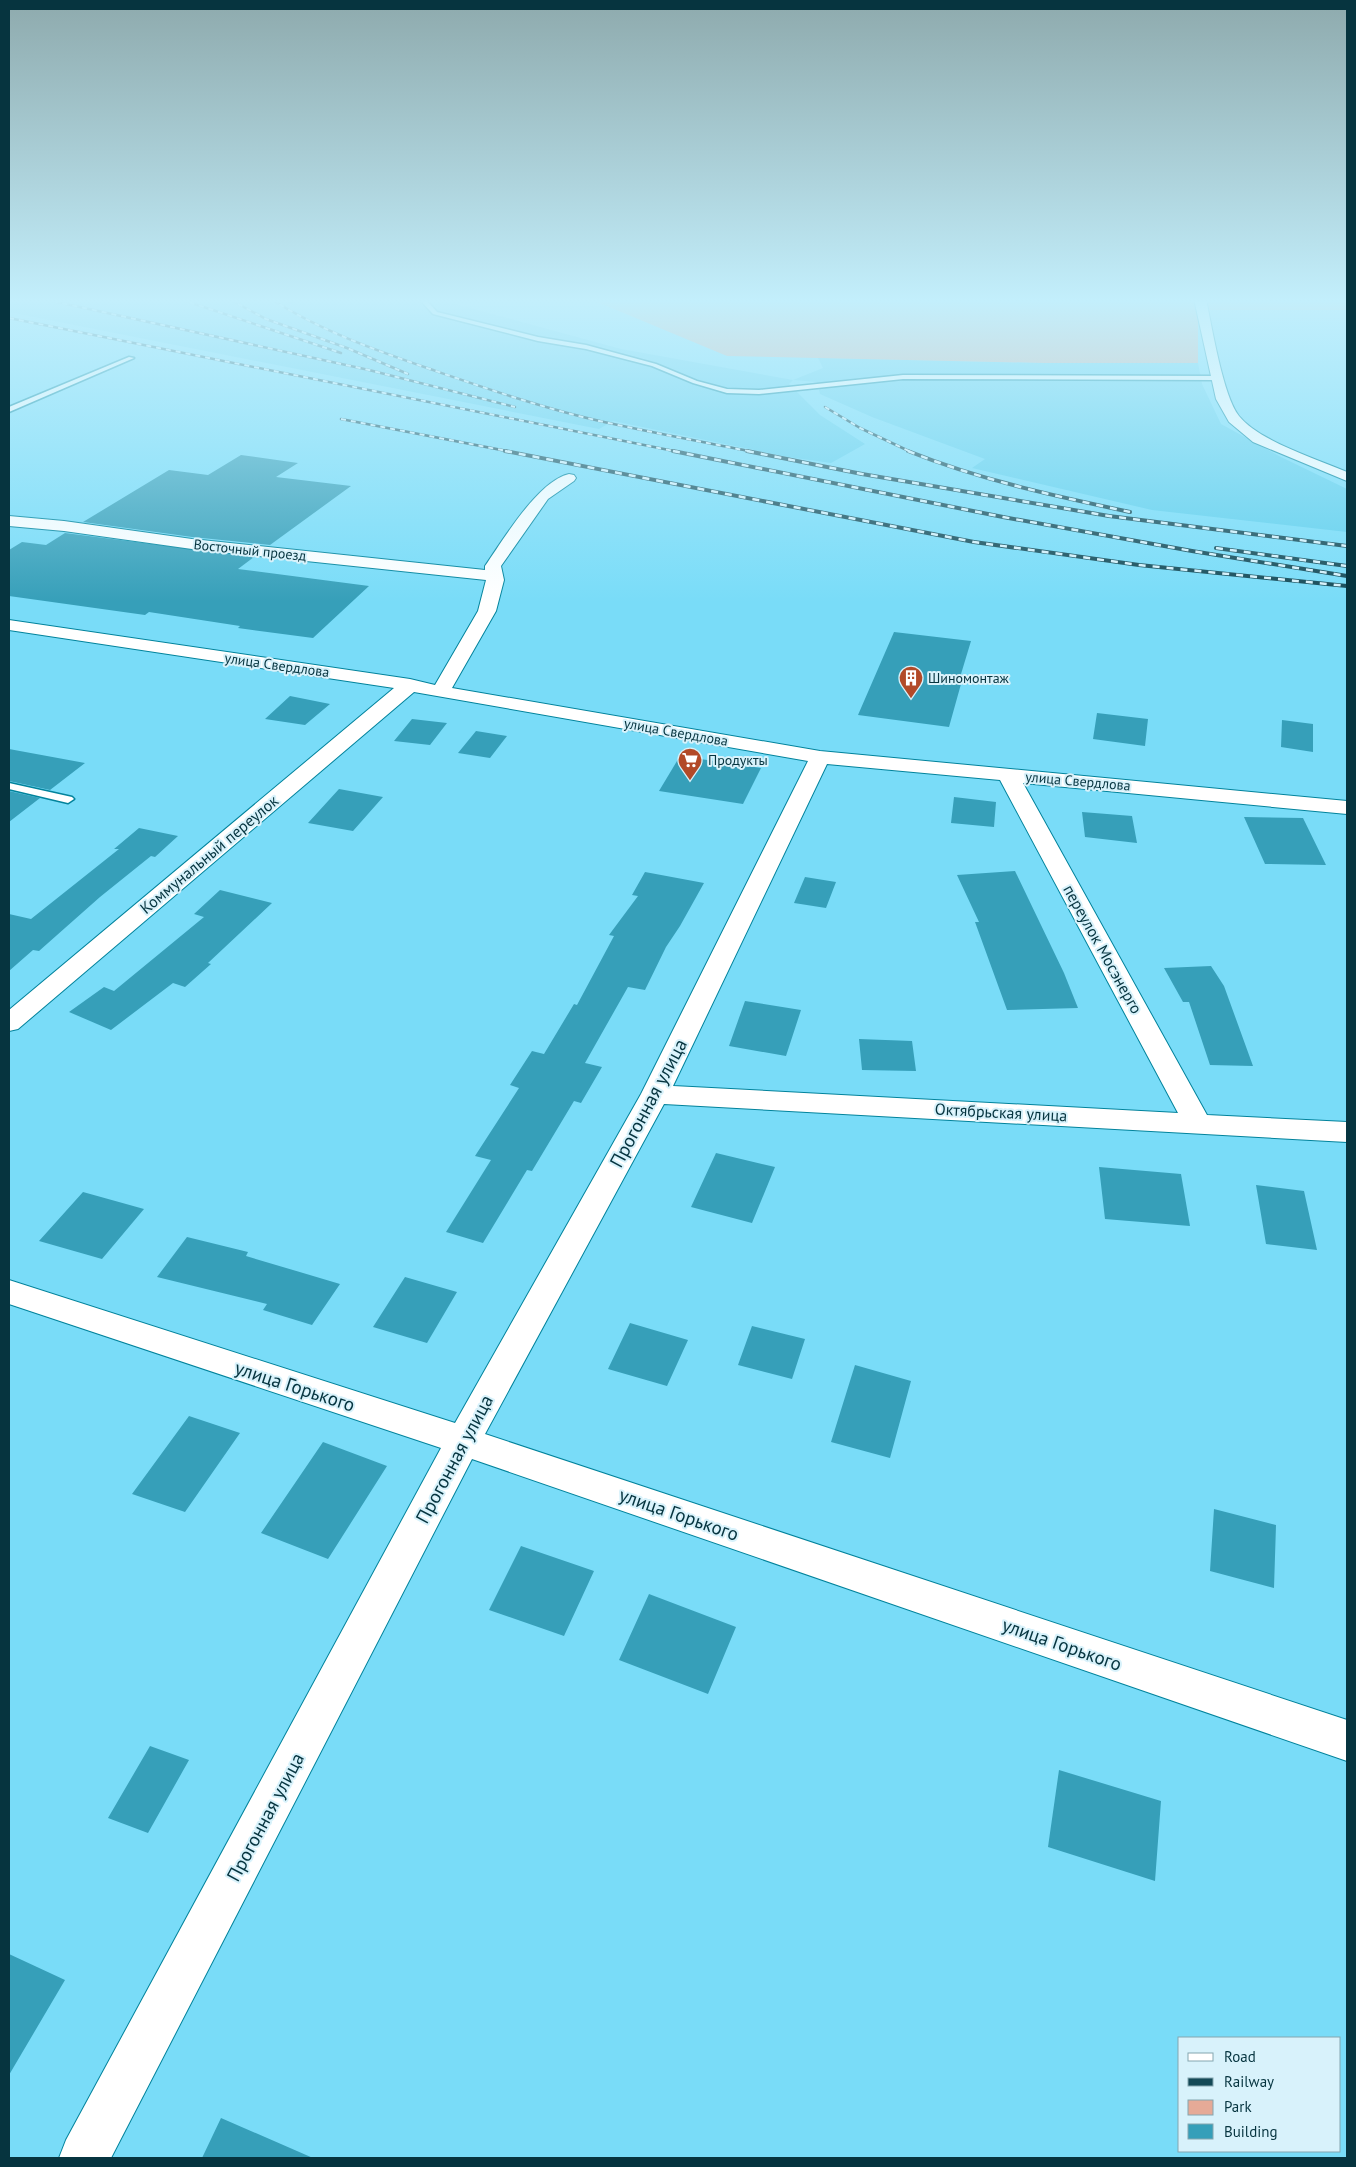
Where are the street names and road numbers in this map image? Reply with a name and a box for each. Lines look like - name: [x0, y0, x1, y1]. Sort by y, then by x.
- street label: Восточный проезд: [193, 535, 308, 565]
- street label: улица Свердлова: [224, 649, 331, 681]
- street label: улица Свердлова: [623, 714, 730, 750]
- street label: улица Свердлова: [1025, 767, 1131, 795]
- street label: Коммунальный переулок: [136, 790, 282, 918]
- street label: переулок Мосэнерго: [1059, 881, 1147, 1017]
- street label: Прогонная улица: [604, 1035, 692, 1171]
- street label: Октябрьская улица: [934, 1099, 1068, 1125]
- street label: улица Горького: [232, 1355, 358, 1417]
- street label: Прогонная улица: [410, 1391, 498, 1527]
- street label: улица Горького: [616, 1482, 742, 1546]
- street label: улица Горького: [999, 1612, 1125, 1676]
- street label: Прогонная улица: [221, 1749, 309, 1885]

